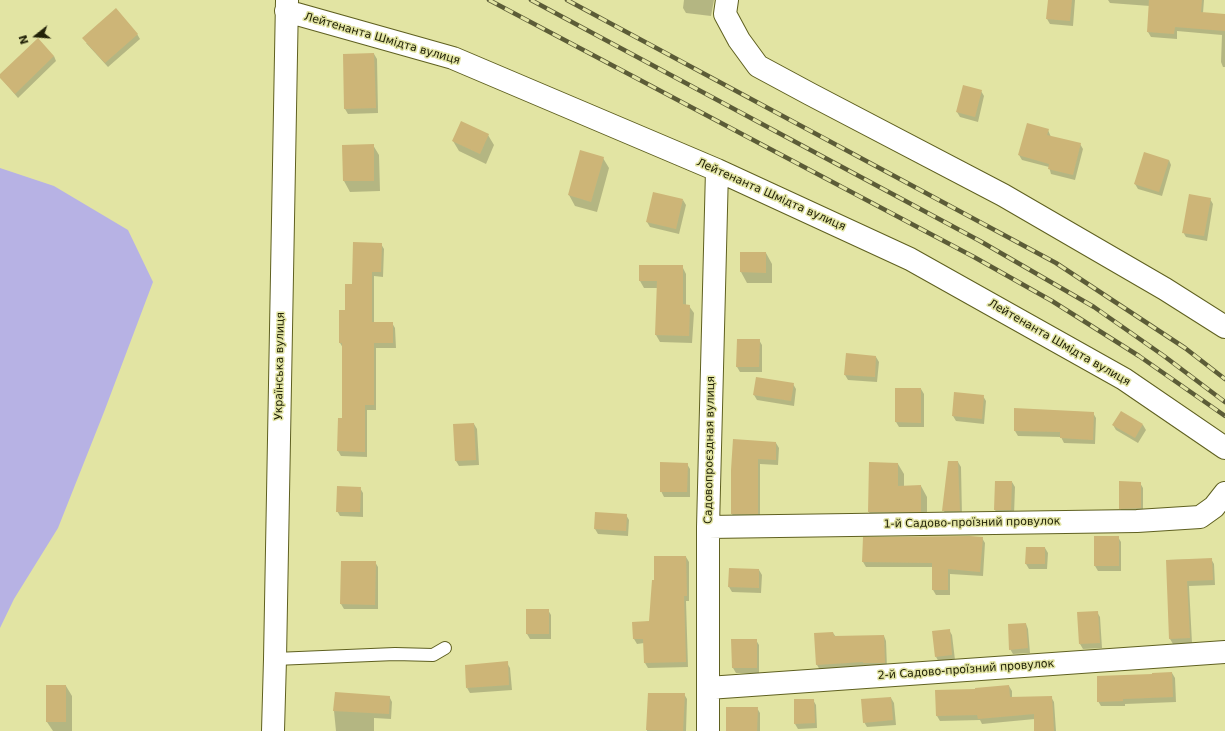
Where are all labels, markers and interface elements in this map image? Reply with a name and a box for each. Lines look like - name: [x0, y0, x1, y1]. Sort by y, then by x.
- street label: Лейтенанта Шмідта вулиця: [302, 10, 462, 68]
- north arrow: [16, 16, 56, 56]
- text: N: [16, 33, 32, 46]
- street label: Лейтенанта Шмідта вулиця: [694, 156, 848, 234]
- street label: Лейтенанта Шмідта вулиця: [986, 297, 1132, 389]
- street label: Українська вулиця: [272, 312, 288, 420]
- street label: Садовопроєздная вулиця: [702, 376, 718, 524]
- street label: 1-й Садово-проїзний провулок: [884, 515, 1060, 531]
- street label: 2-й Садово-проїзний провулок: [877, 657, 1055, 683]

